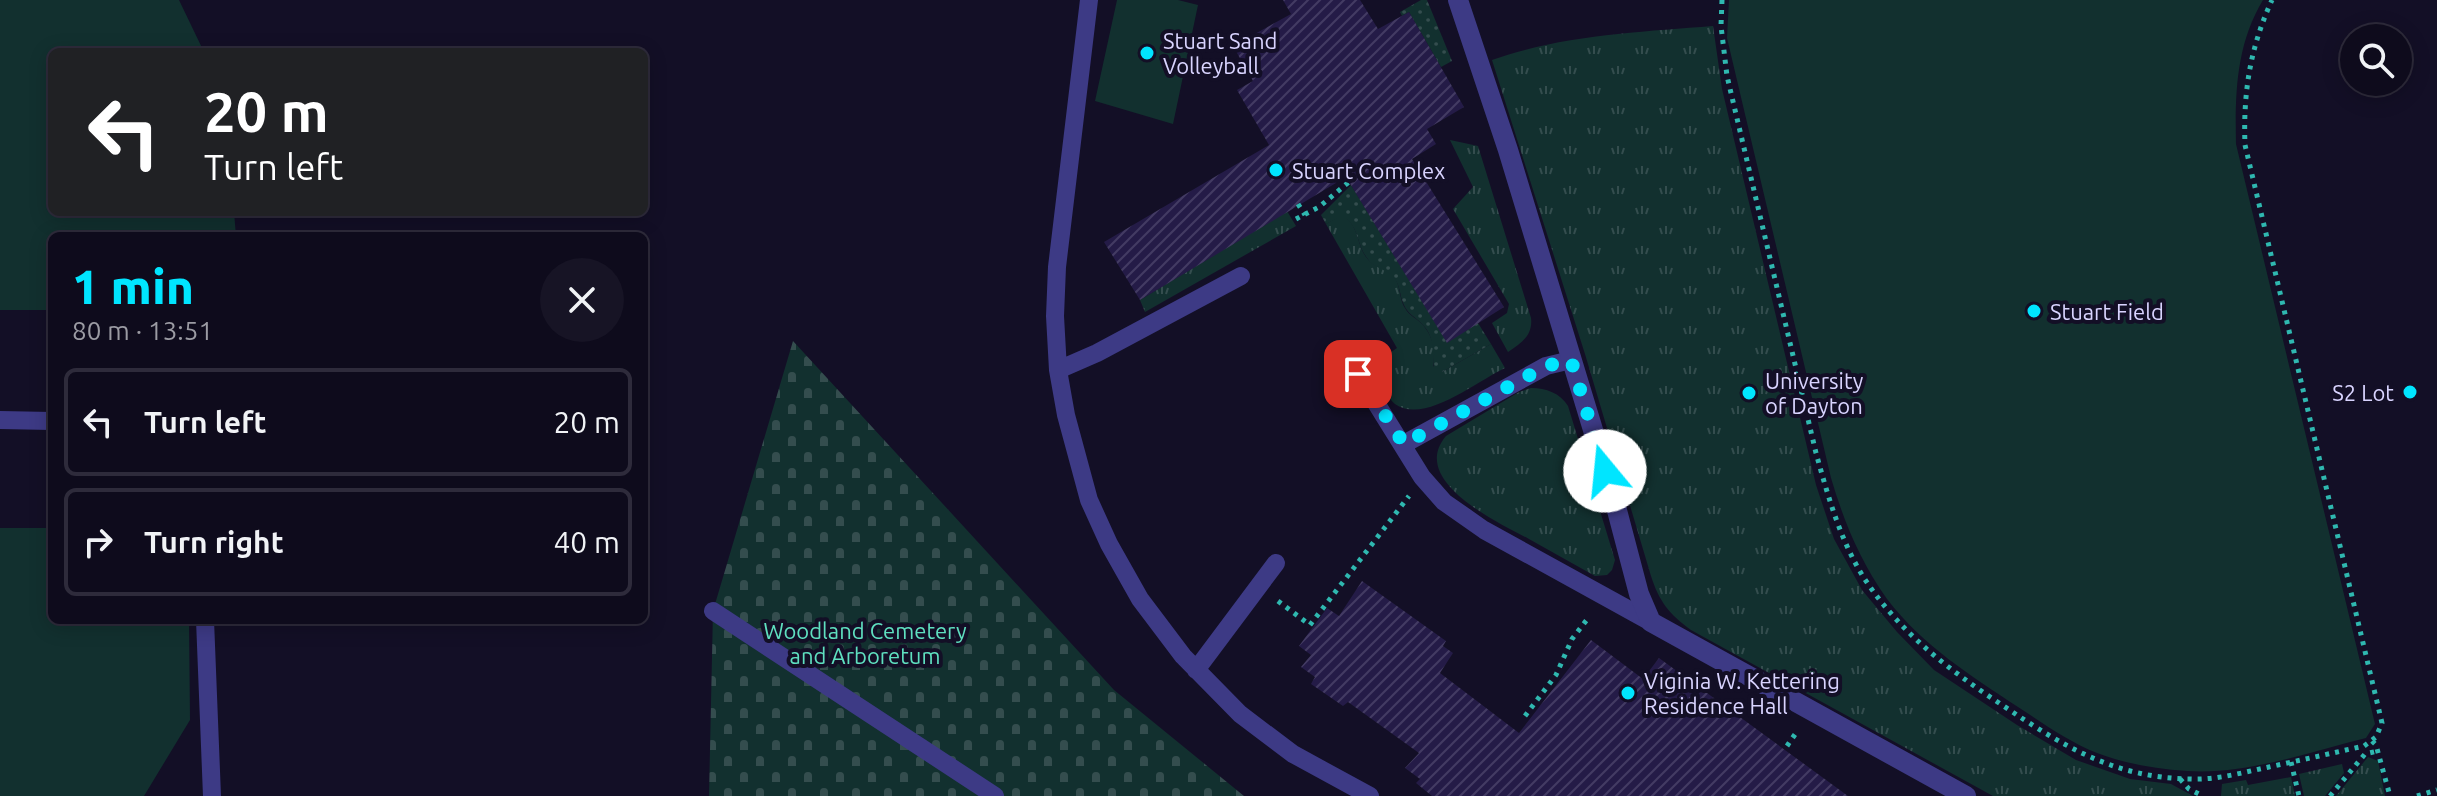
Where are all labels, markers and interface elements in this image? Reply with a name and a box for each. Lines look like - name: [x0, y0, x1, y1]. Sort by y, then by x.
- map controls: [2340, 24, 2412, 96]
- button: search: [2340, 24, 2412, 96]
- place label: Stuart Sand Volleyball: [1163, 28, 1277, 78]
- marker: Stuart Sand Volleyball: [1138, 44, 1156, 62]
- icon: left: [72, 80, 176, 184]
- text: 20 m: [204, 80, 329, 143]
- text: Turn left: [204, 146, 343, 187]
- place label: Stuart Complex: [1292, 158, 1445, 183]
- marker: Stuart Complex: [1267, 161, 1285, 179]
- button: close: [540, 258, 624, 342]
- text: 1 min: [72, 259, 194, 313]
- place label: Stuart Field: [2050, 299, 2164, 324]
- marker: Stuart Field: [2025, 302, 2043, 320]
- text: 80 m · 13:51: [72, 316, 213, 345]
- pin: [1324, 340, 1392, 408]
- icon: arrive: [1336, 352, 1380, 396]
- place label: University of Dayton: [1765, 368, 1864, 418]
- place label: S2 Lot: [2332, 380, 2394, 405]
- marker: S2 Lot: [2401, 383, 2419, 401]
- marker: University of Dayton: [1740, 384, 1758, 402]
- icon: left: [76, 400, 120, 444]
- text: Turn left: [144, 405, 266, 439]
- text: 20 m: [553, 405, 620, 439]
- position arrow: [1563, 429, 1647, 513]
- icon: right: [76, 520, 120, 564]
- text: Turn right: [144, 525, 284, 559]
- text: 40 m: [553, 525, 620, 559]
- park label: Woodland Cemetery and Arboretum: [763, 618, 967, 668]
- place label: Viginia W. Kettering Residence Hall: [1644, 668, 1840, 718]
- marker: Viginia W. Kettering Residence Hall: [1619, 684, 1637, 702]

